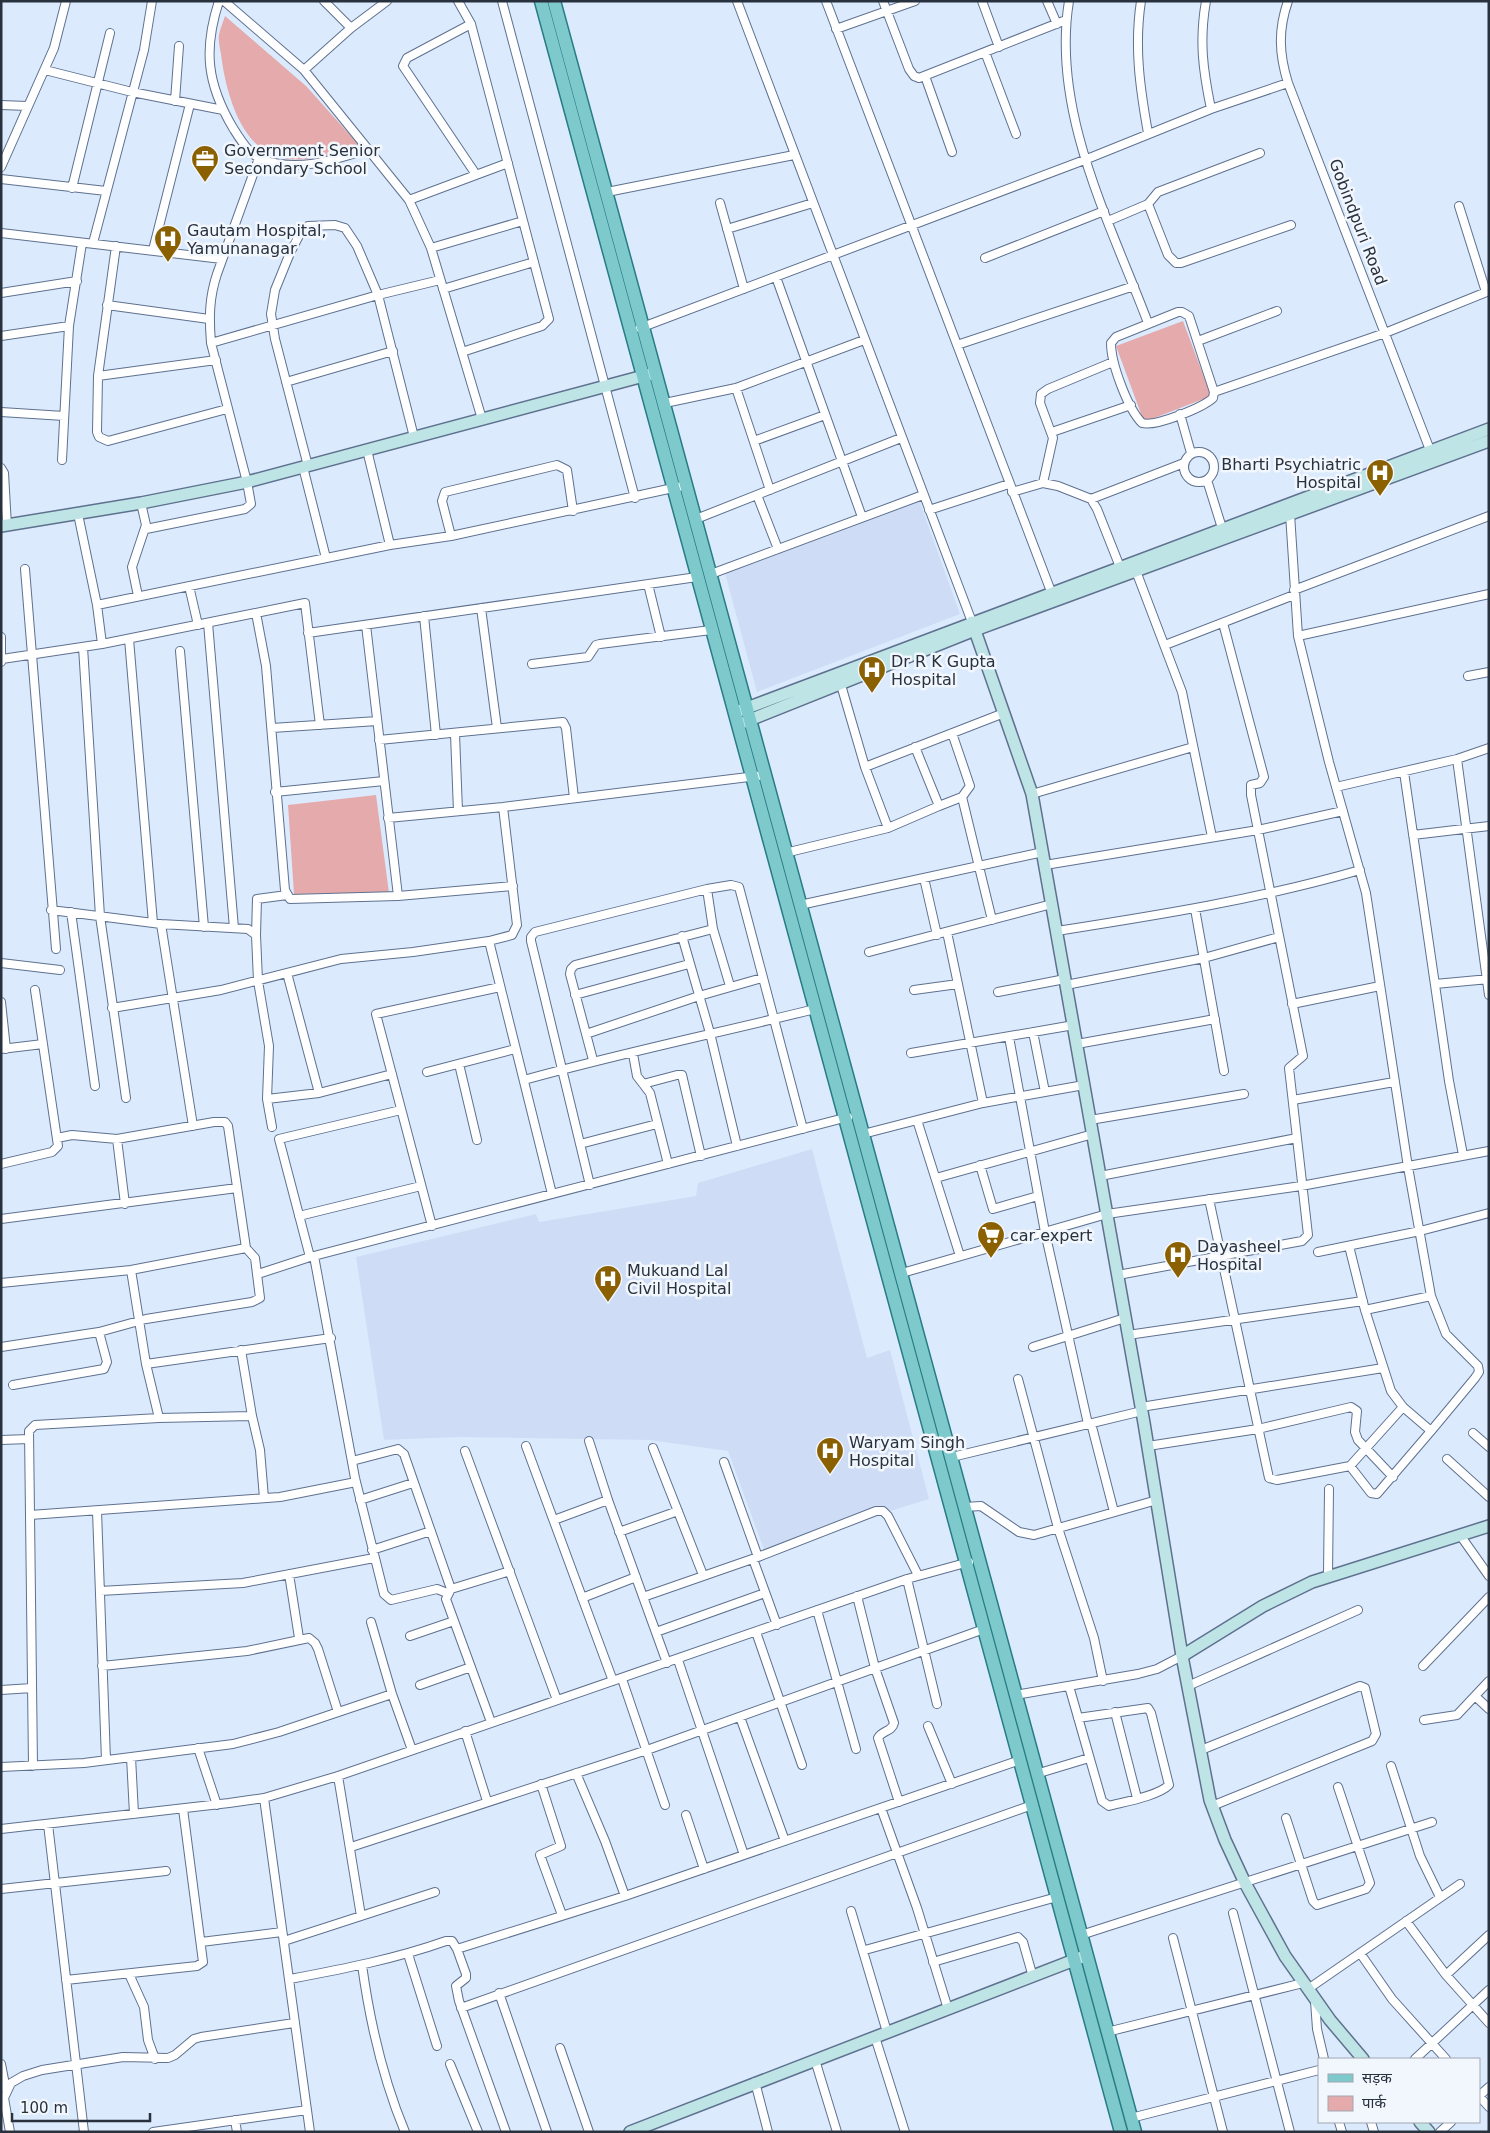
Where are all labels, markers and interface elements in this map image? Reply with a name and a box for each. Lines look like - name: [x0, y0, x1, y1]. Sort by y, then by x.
- place label: Government Senior Secondary School: [224, 141, 380, 178]
- office icon: Government Senior Secondary School: [190, 144, 220, 183]
- street label: Gobindpuri Road: [1325, 156, 1391, 288]
- place label: Gautam Hospital, Yamunanagar: [186, 221, 326, 258]
- hospital icon: Gautam Hospital, Yamunanagar: [153, 224, 183, 263]
- place label: Bharti Psychiatric Hospital: [1221, 455, 1361, 492]
- hospital icon: Bharti Psychiatric Hospital: [1365, 458, 1395, 497]
- place label: Dr R K Gupta Hospital: [891, 652, 996, 689]
- hospital icon: Dr R K Gupta Hospital: [857, 655, 887, 694]
- supermarket icon: car expert: [976, 1220, 1006, 1259]
- place label: car expert: [1010, 1226, 1092, 1245]
- place label: Dayasheel Hospital: [1197, 1237, 1281, 1274]
- hospital icon: Dayasheel Hospital: [1163, 1240, 1193, 1279]
- place label: Mukuand Lal Civil Hospital: [627, 1261, 731, 1298]
- hospital icon: Mukuand Lal Civil Hospital: [593, 1264, 623, 1303]
- place label: Waryam Singh Hospital: [849, 1433, 965, 1470]
- hospital icon: Waryam Singh Hospital: [815, 1436, 845, 1475]
- legend: [1318, 2058, 1480, 2123]
- text: सड़क: [1362, 2069, 1392, 2087]
- scale bar: [12, 2090, 150, 2122]
- text: पार्क: [1362, 2094, 1386, 2112]
- text: 100 m: [20, 2099, 68, 2117]

